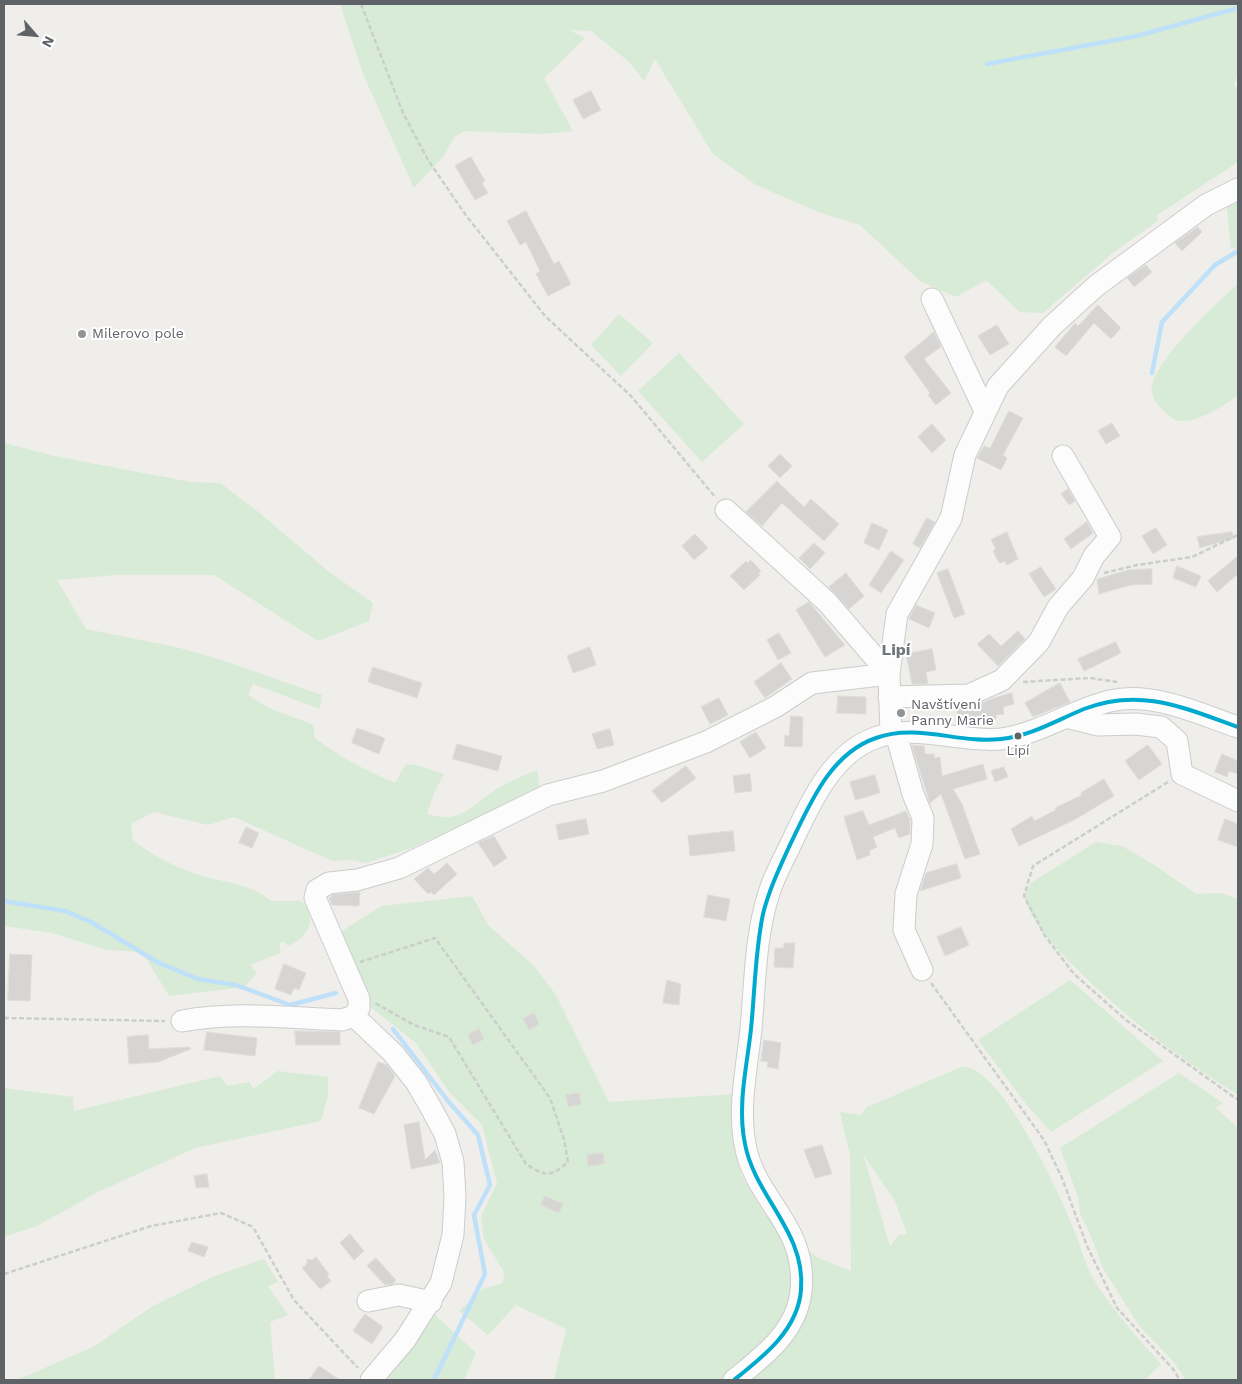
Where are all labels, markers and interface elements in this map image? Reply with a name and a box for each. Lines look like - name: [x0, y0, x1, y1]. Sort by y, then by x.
- north arrow: [10, 10, 60, 60]
- text: N: [39, 34, 58, 50]
- place label: Milerovo pole: [92, 326, 184, 342]
- marker: Milerovo pole: [76, 328, 88, 340]
- district label: Lipí: [882, 640, 910, 660]
- place label: Navštívení Panny Marie: [911, 697, 994, 730]
- marker: Navštívení Panny Marie: [895, 707, 907, 719]
- marker: Lipí: [1013, 731, 1023, 741]
- place label: Lipí: [1007, 743, 1029, 759]

